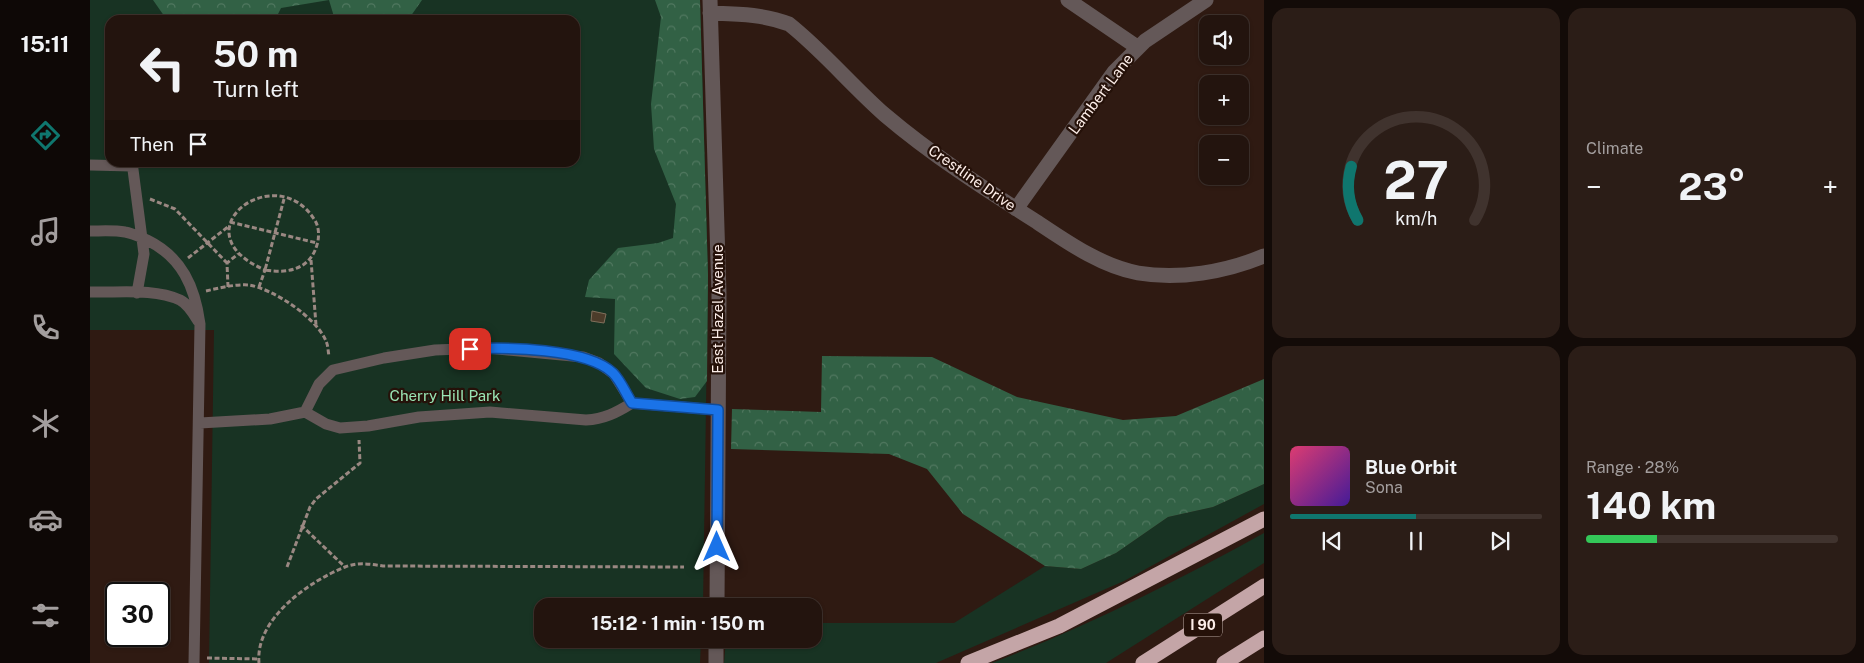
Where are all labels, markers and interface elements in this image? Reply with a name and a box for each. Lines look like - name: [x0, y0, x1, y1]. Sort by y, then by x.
- map controls: [1199, 15, 1249, 185]
- button: sound: [1199, 15, 1249, 65]
- text: 15:11: [20, 31, 70, 57]
- text: 50 m: [213, 34, 298, 75]
- icon: left: [130, 35, 195, 100]
- street label: Lambert Lane: [1065, 50, 1136, 137]
- button: +: [1199, 75, 1249, 125]
- text: Turn left: [213, 76, 299, 102]
- icon: directions: [28, 118, 63, 153]
- icon: arrive: [184, 130, 212, 158]
- text: Then: [130, 133, 174, 155]
- button: −: [1199, 135, 1249, 185]
- text: Climate: [1586, 139, 1643, 158]
- street label: Crestline Drive: [925, 141, 1019, 214]
- text: 27: [1383, 150, 1449, 211]
- text: 23°: [1678, 164, 1746, 209]
- text: −: [1586, 170, 1602, 203]
- text: +: [1822, 170, 1838, 203]
- text: km/h: [1395, 208, 1437, 229]
- icon: music: [28, 214, 63, 249]
- street label: East Hazel Avenue: [709, 244, 726, 374]
- icon: phone: [28, 310, 63, 345]
- pin: [449, 328, 491, 370]
- icon: arrive: [456, 335, 484, 363]
- park label: Cherry Hill Park: [390, 387, 500, 404]
- icon: climate: [28, 406, 63, 441]
- text: Blue Orbit: [1365, 456, 1457, 478]
- text: Range · 28%: [1586, 458, 1679, 477]
- text: Sona: [1365, 478, 1403, 497]
- text: 140 km: [1586, 483, 1716, 528]
- icon: car: [28, 502, 63, 537]
- position arrow: [690, 520, 742, 572]
- icon: previous: [1318, 527, 1346, 555]
- icon: pause: [1402, 527, 1430, 555]
- icon: next: [1486, 527, 1514, 555]
- speed limit sign: 30: [105, 582, 170, 647]
- icon: filters: [28, 598, 63, 633]
- text: 15:12 · 1 min · 150 m: [591, 612, 765, 634]
- road number: I 90: [1184, 614, 1222, 636]

